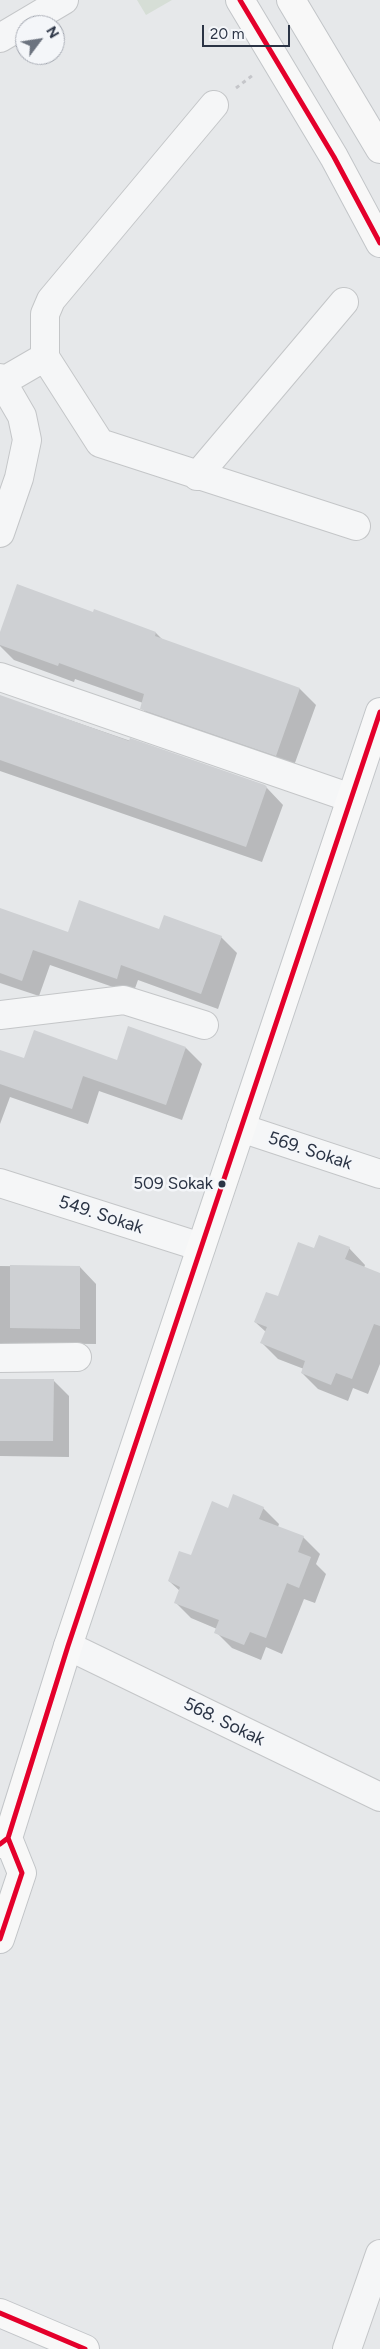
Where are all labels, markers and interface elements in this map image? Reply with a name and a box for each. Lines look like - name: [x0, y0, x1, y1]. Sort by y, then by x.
- north arrow: [15, 15, 65, 65]
- scale bar: [205, 15, 292, 47]
- text: N: [42, 24, 62, 42]
- text: 20 m: [210, 25, 244, 43]
- street label: 569. Sokak: [265, 1127, 355, 1175]
- place label: 509 Sokak: [133, 1174, 213, 1194]
- marker: 509 Sokak: [217, 1179, 227, 1189]
- street label: 549. Sokak: [56, 1191, 146, 1239]
- street label: 568. Sokak: [180, 1693, 268, 1751]

